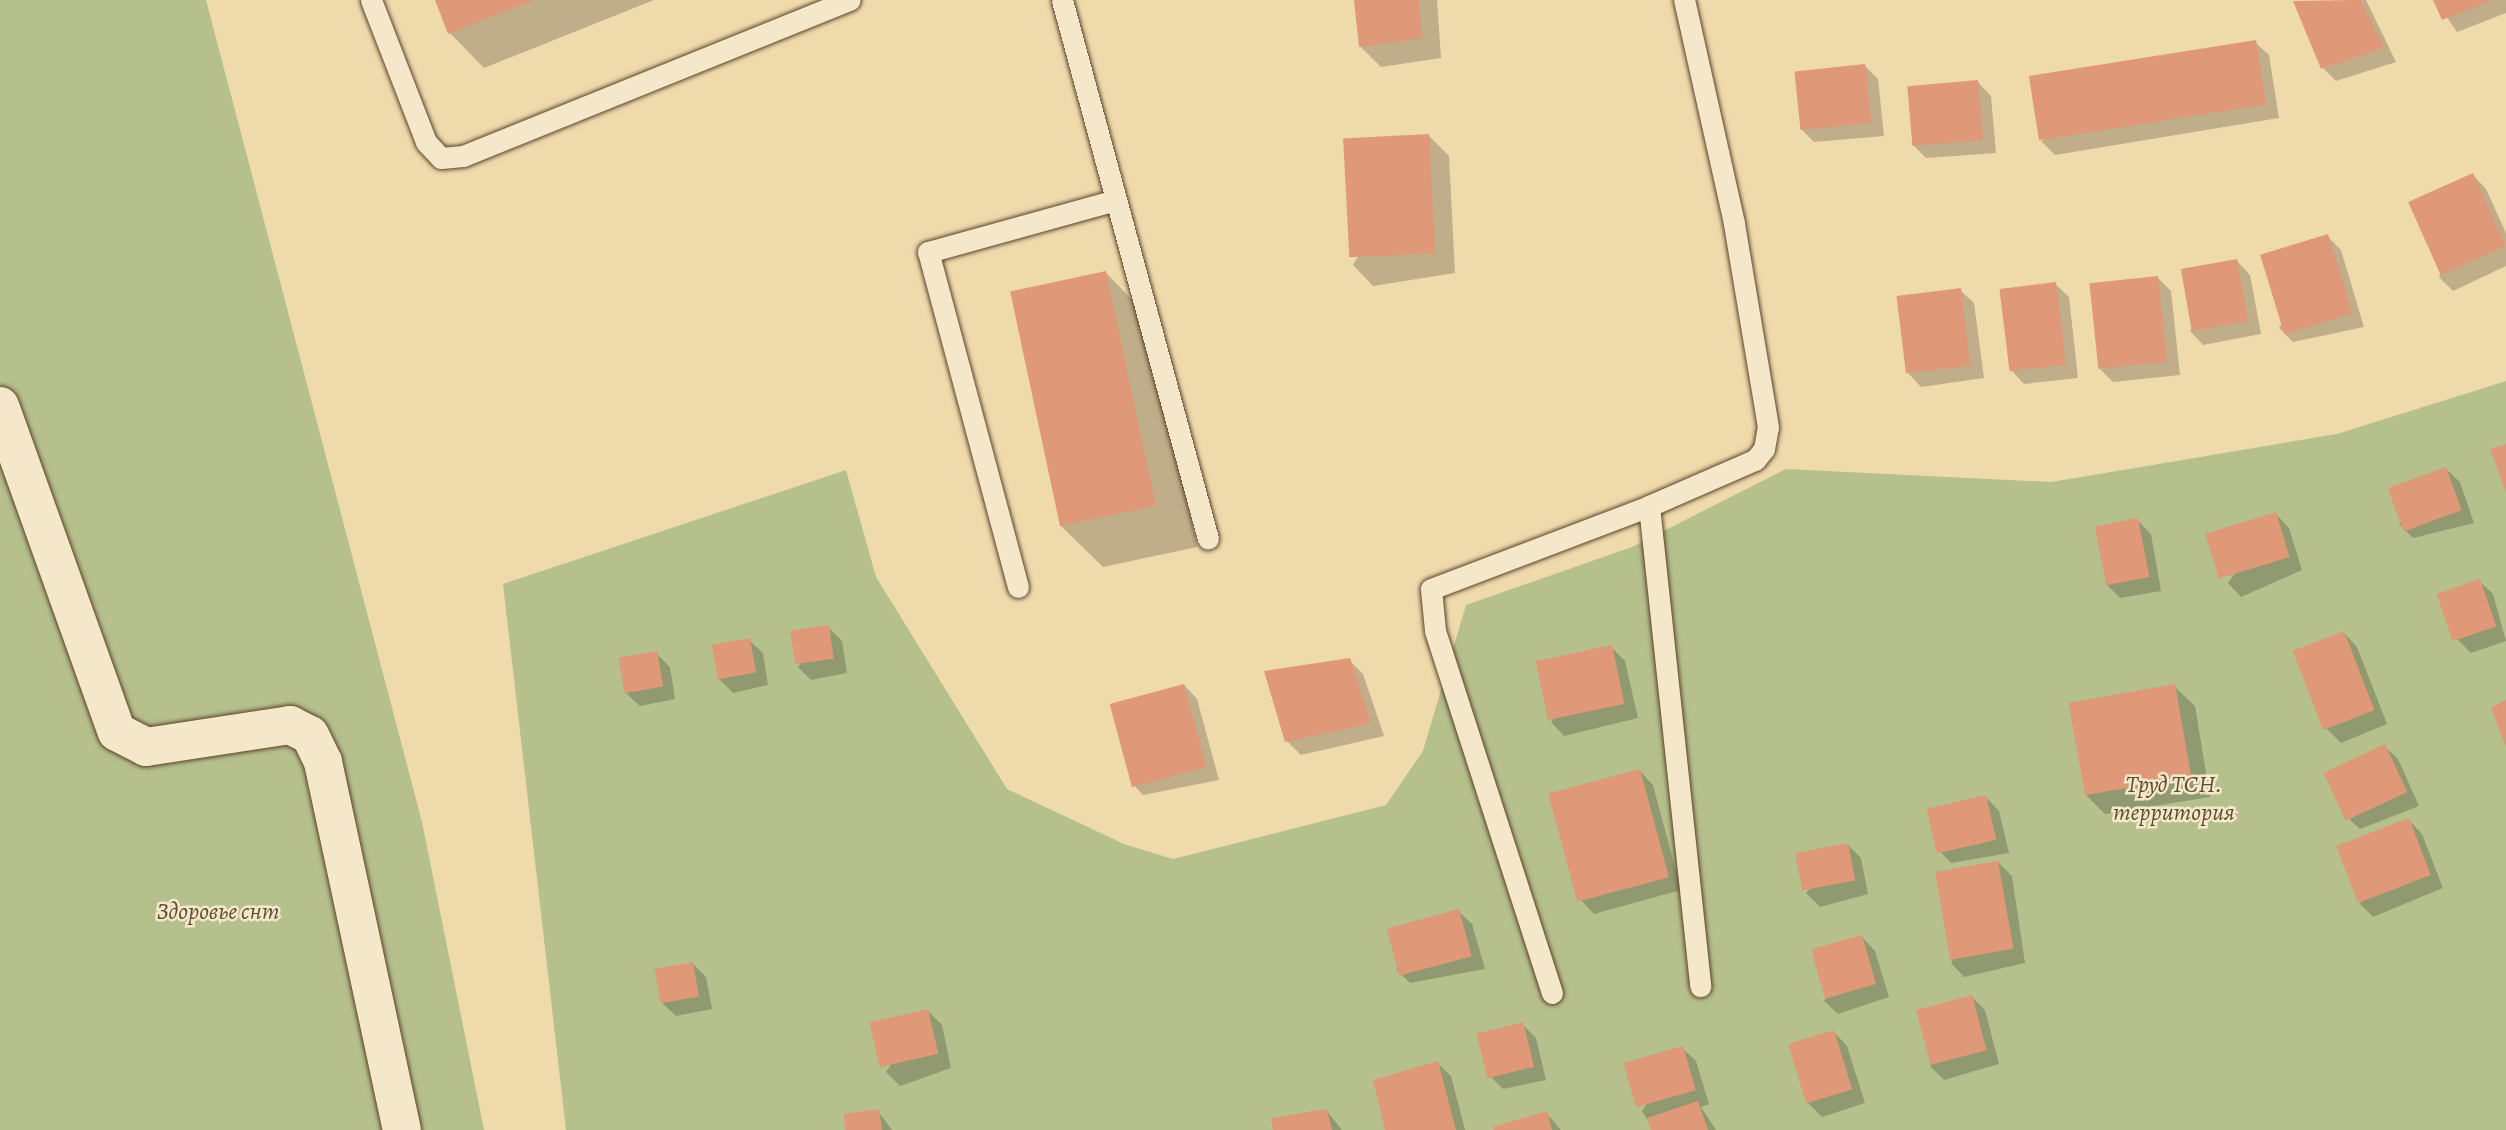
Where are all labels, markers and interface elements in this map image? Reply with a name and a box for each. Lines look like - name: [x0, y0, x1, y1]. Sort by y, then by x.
- park label: Труд ТСН. территория: [2113, 771, 2235, 827]
- park label: Здоровье снт: [157, 898, 279, 926]

